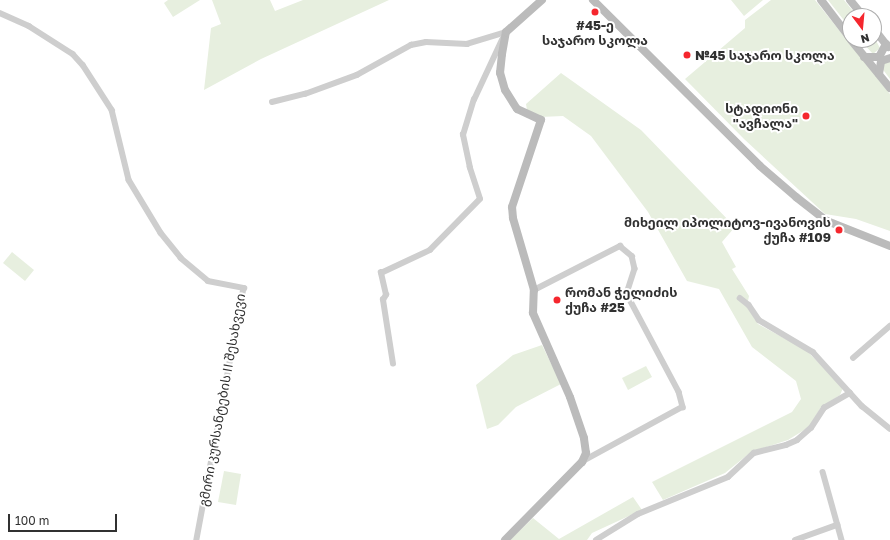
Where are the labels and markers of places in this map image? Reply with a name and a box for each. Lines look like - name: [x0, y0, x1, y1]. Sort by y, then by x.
- marker: #45-ე საჯარო სკოლა: [590, 7, 600, 17]
- place label: #45-ე საჯარო სკოლა: [542, 18, 648, 49]
- place label: №45 საჯარო სკოლა: [695, 47, 835, 63]
- marker: №45 საჯარო სკოლა: [682, 50, 692, 60]
- place label: სტადიონი "ავჩალა": [725, 101, 798, 132]
- marker: სტადიონი "ავჩალა": [801, 111, 811, 121]
- place label: მიხეილ იპოლიტოვ-ივანოვის ქუჩა #109: [624, 215, 831, 246]
- marker: მიხეილ იპოლიტოვ-ივანოვის ქუჩა #109: [834, 225, 844, 235]
- place label: რომან ჭელიძის ქუჩა #25: [565, 285, 677, 316]
- marker: რომან ჭელიძის ქუჩა #25: [552, 295, 562, 305]

